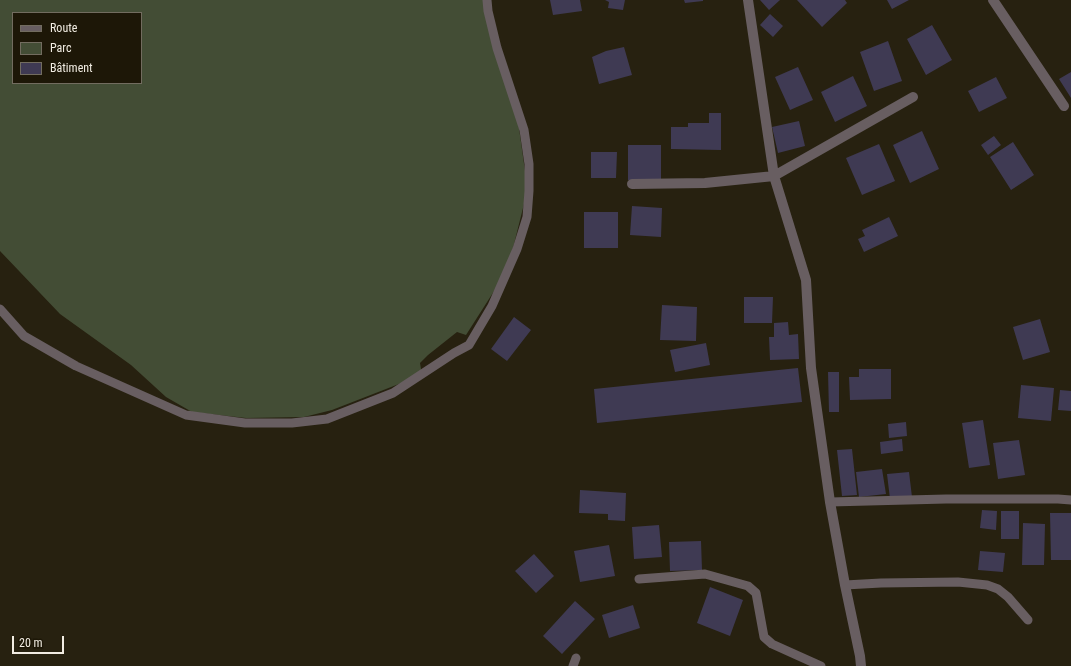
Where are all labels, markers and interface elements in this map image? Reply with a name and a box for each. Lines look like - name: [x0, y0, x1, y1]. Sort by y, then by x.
- legend: [12, 12, 142, 84]
- text: Route: [50, 21, 77, 35]
- text: Parc: [50, 41, 71, 55]
- text: Bâtiment: [50, 61, 93, 75]
- scale bar: [14, 628, 66, 654]
- text: 20 m: [19, 636, 43, 650]

